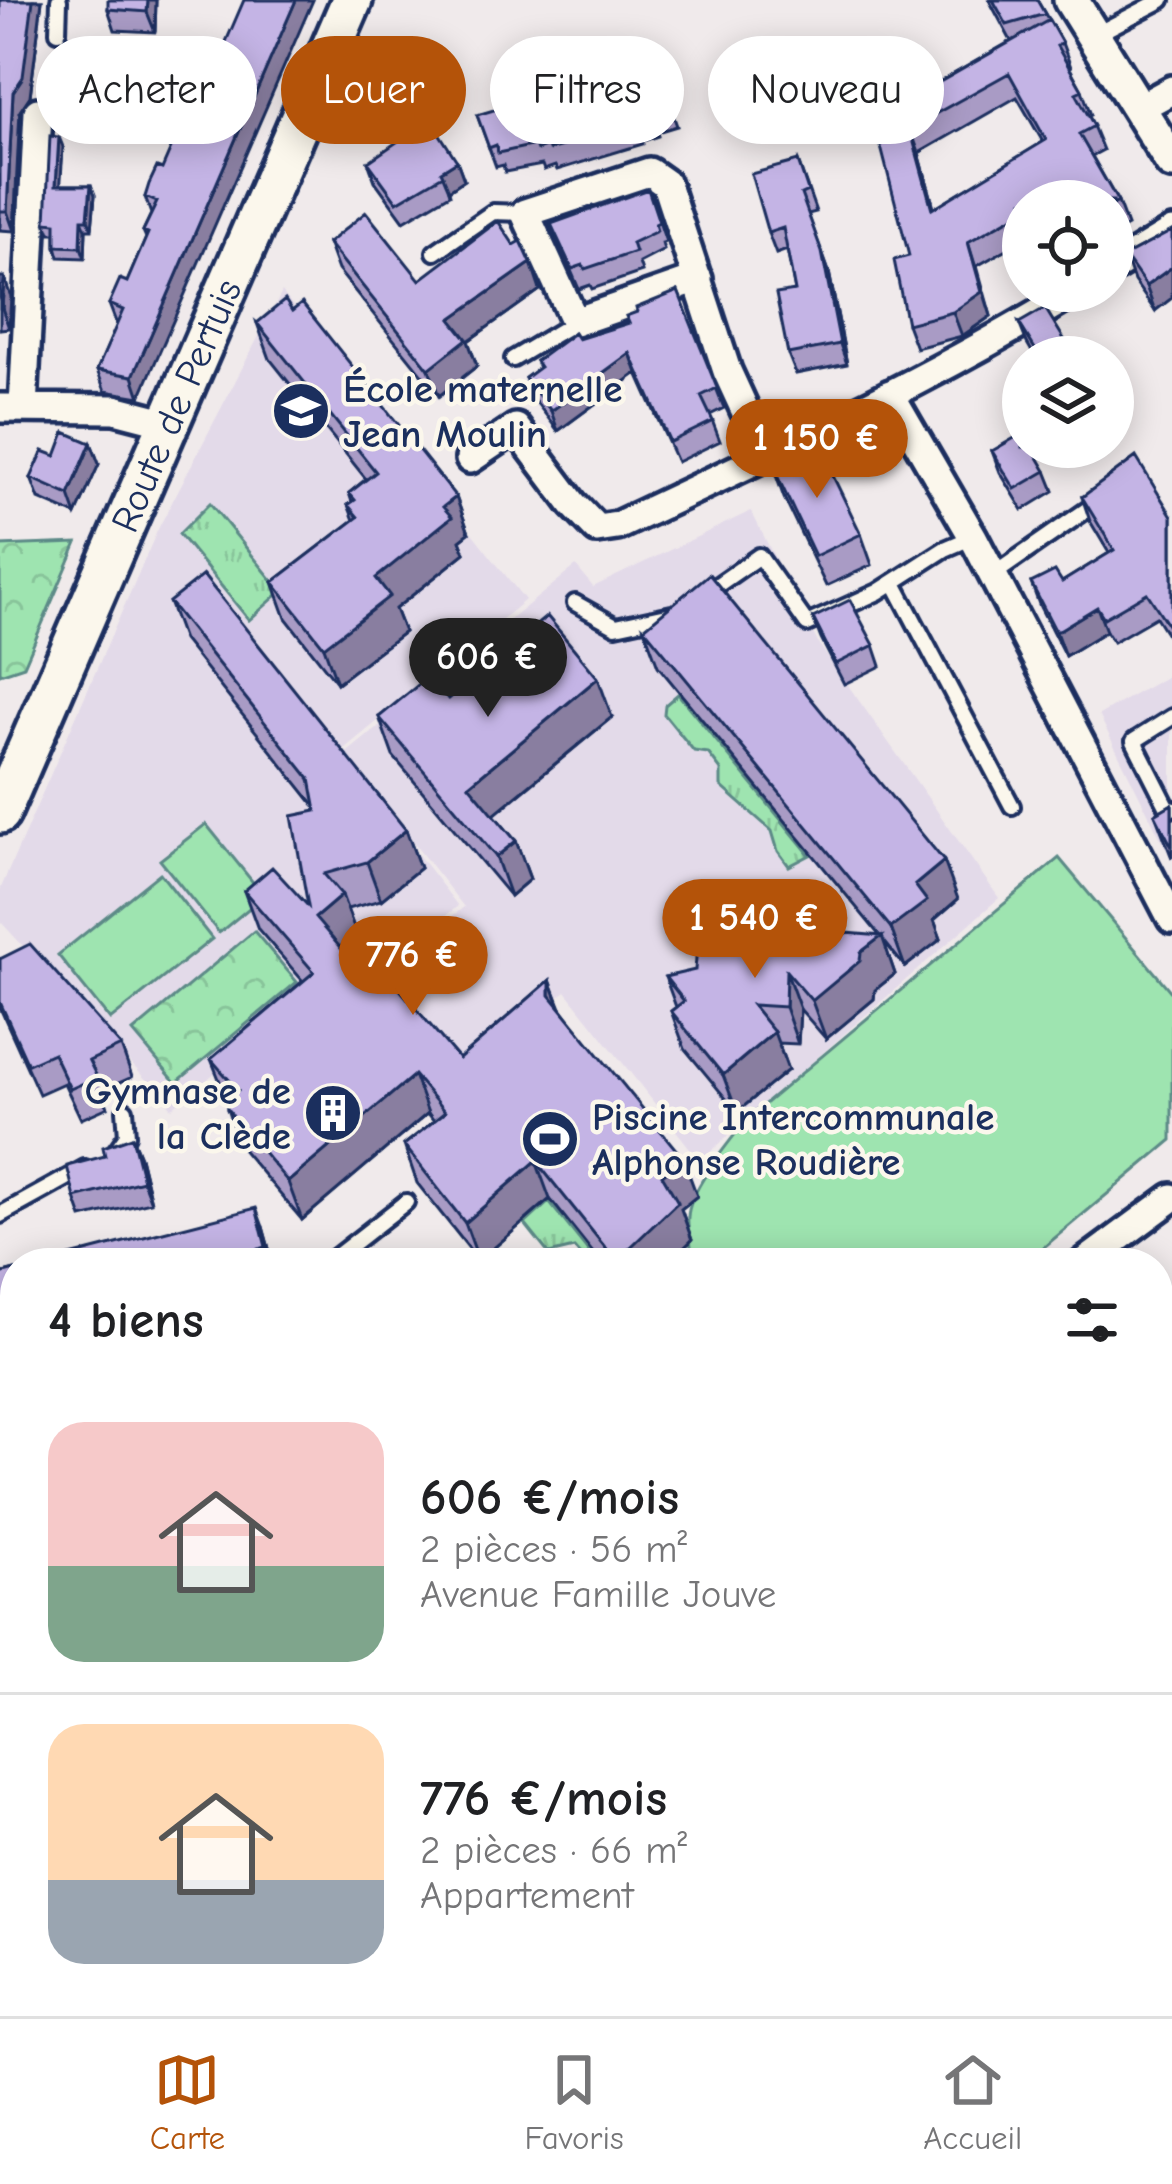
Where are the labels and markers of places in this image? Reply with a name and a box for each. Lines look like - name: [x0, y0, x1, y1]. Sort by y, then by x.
- place label: École maternelle Jean Moulin: [343, 367, 622, 457]
- school or university icon: École maternelle Jean Moulin: [270, 380, 332, 442]
- pin: 1 150 €: [706, 399, 928, 501]
- pin: 606 €: [404, 618, 572, 720]
- pin: 1 540 €: [644, 879, 866, 981]
- pin: 776 €: [329, 916, 497, 1018]
- place label: Gymnase de la Clède: [84, 1069, 291, 1159]
- building icon: Gymnase de la Clède: [302, 1082, 364, 1144]
- place label: Piscine Intercommunale Alphonse Roudière: [592, 1095, 994, 1185]
- sports icon: Piscine Intercommunale Alphonse Roudière: [519, 1108, 581, 1170]

